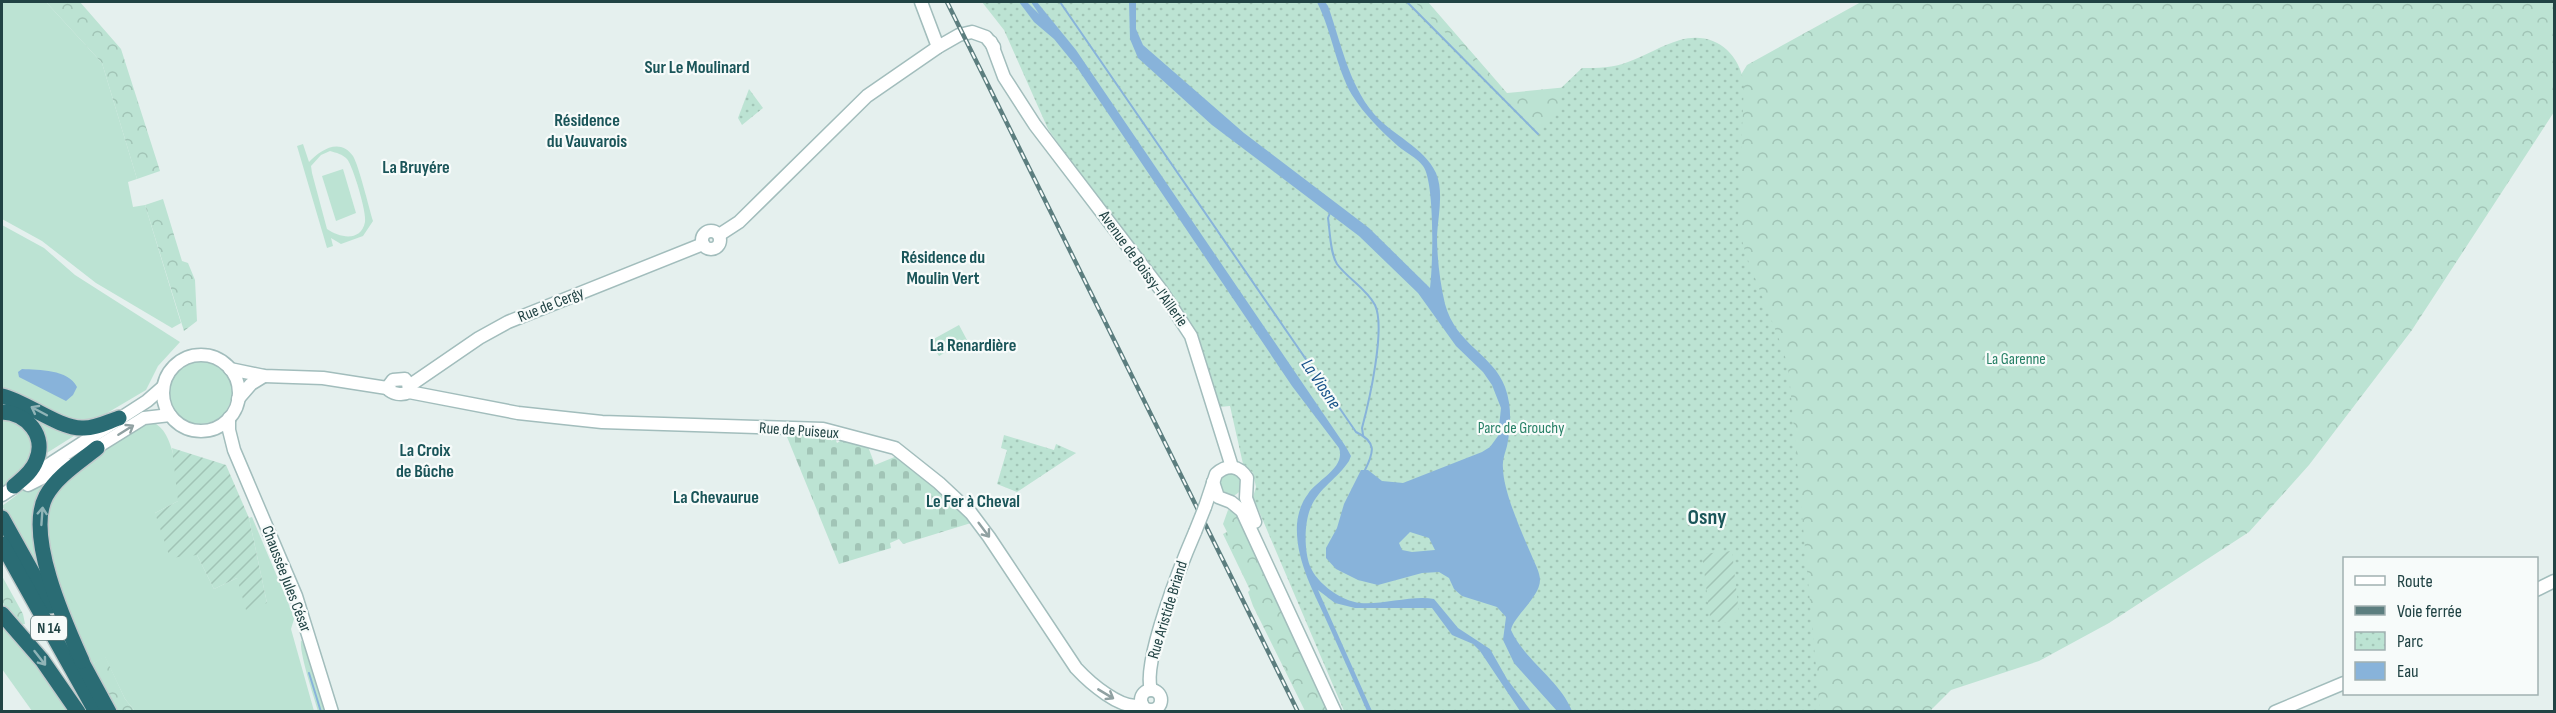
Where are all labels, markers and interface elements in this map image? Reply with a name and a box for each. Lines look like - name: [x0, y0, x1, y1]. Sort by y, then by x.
- district label: Sur Le Moulinard: [644, 57, 750, 78]
- district label: Résidence du Vauvarois: [547, 110, 627, 152]
- district label: La Bruyére: [382, 157, 450, 178]
- street label: Avenue de Boissy-l'Aillerie: [1094, 206, 1192, 331]
- district label: Résidence du Moulin Vert: [901, 247, 985, 289]
- street label: Rue de Cergy: [515, 283, 587, 327]
- district label: La Renardière: [930, 335, 1016, 356]
- park label: La Garenne: [1986, 350, 2046, 369]
- water label: La Viosne: [1297, 355, 1345, 413]
- one-way arrow: [31, 405, 49, 416]
- street label: Rue de Puiseux: [758, 419, 840, 443]
- park label: Parc de Grouchy: [1478, 419, 1564, 438]
- one-way arrow: [117, 423, 134, 435]
- district label: La Croix de Bûche: [396, 440, 454, 482]
- district label: La Chevaurue: [673, 487, 759, 508]
- district label: Le Fer à Cheval: [926, 491, 1020, 512]
- district label: Osny: [1688, 504, 1726, 531]
- one-way arrow: [37, 507, 48, 526]
- one-way arrow: [977, 522, 990, 538]
- street label: Chaussée Jules César: [257, 523, 315, 635]
- legend: [2343, 557, 2538, 695]
- street label: Rue Aristide Briand: [1144, 559, 1192, 661]
- text: Route: [2397, 571, 2433, 592]
- text: Voie ferrée: [2397, 601, 2462, 622]
- road number: N 14: [31, 616, 67, 640]
- text: Parc: [2397, 631, 2423, 652]
- one-way arrow: [33, 650, 46, 666]
- text: Eau: [2397, 661, 2419, 682]
- one-way arrow: [1097, 688, 1114, 700]

